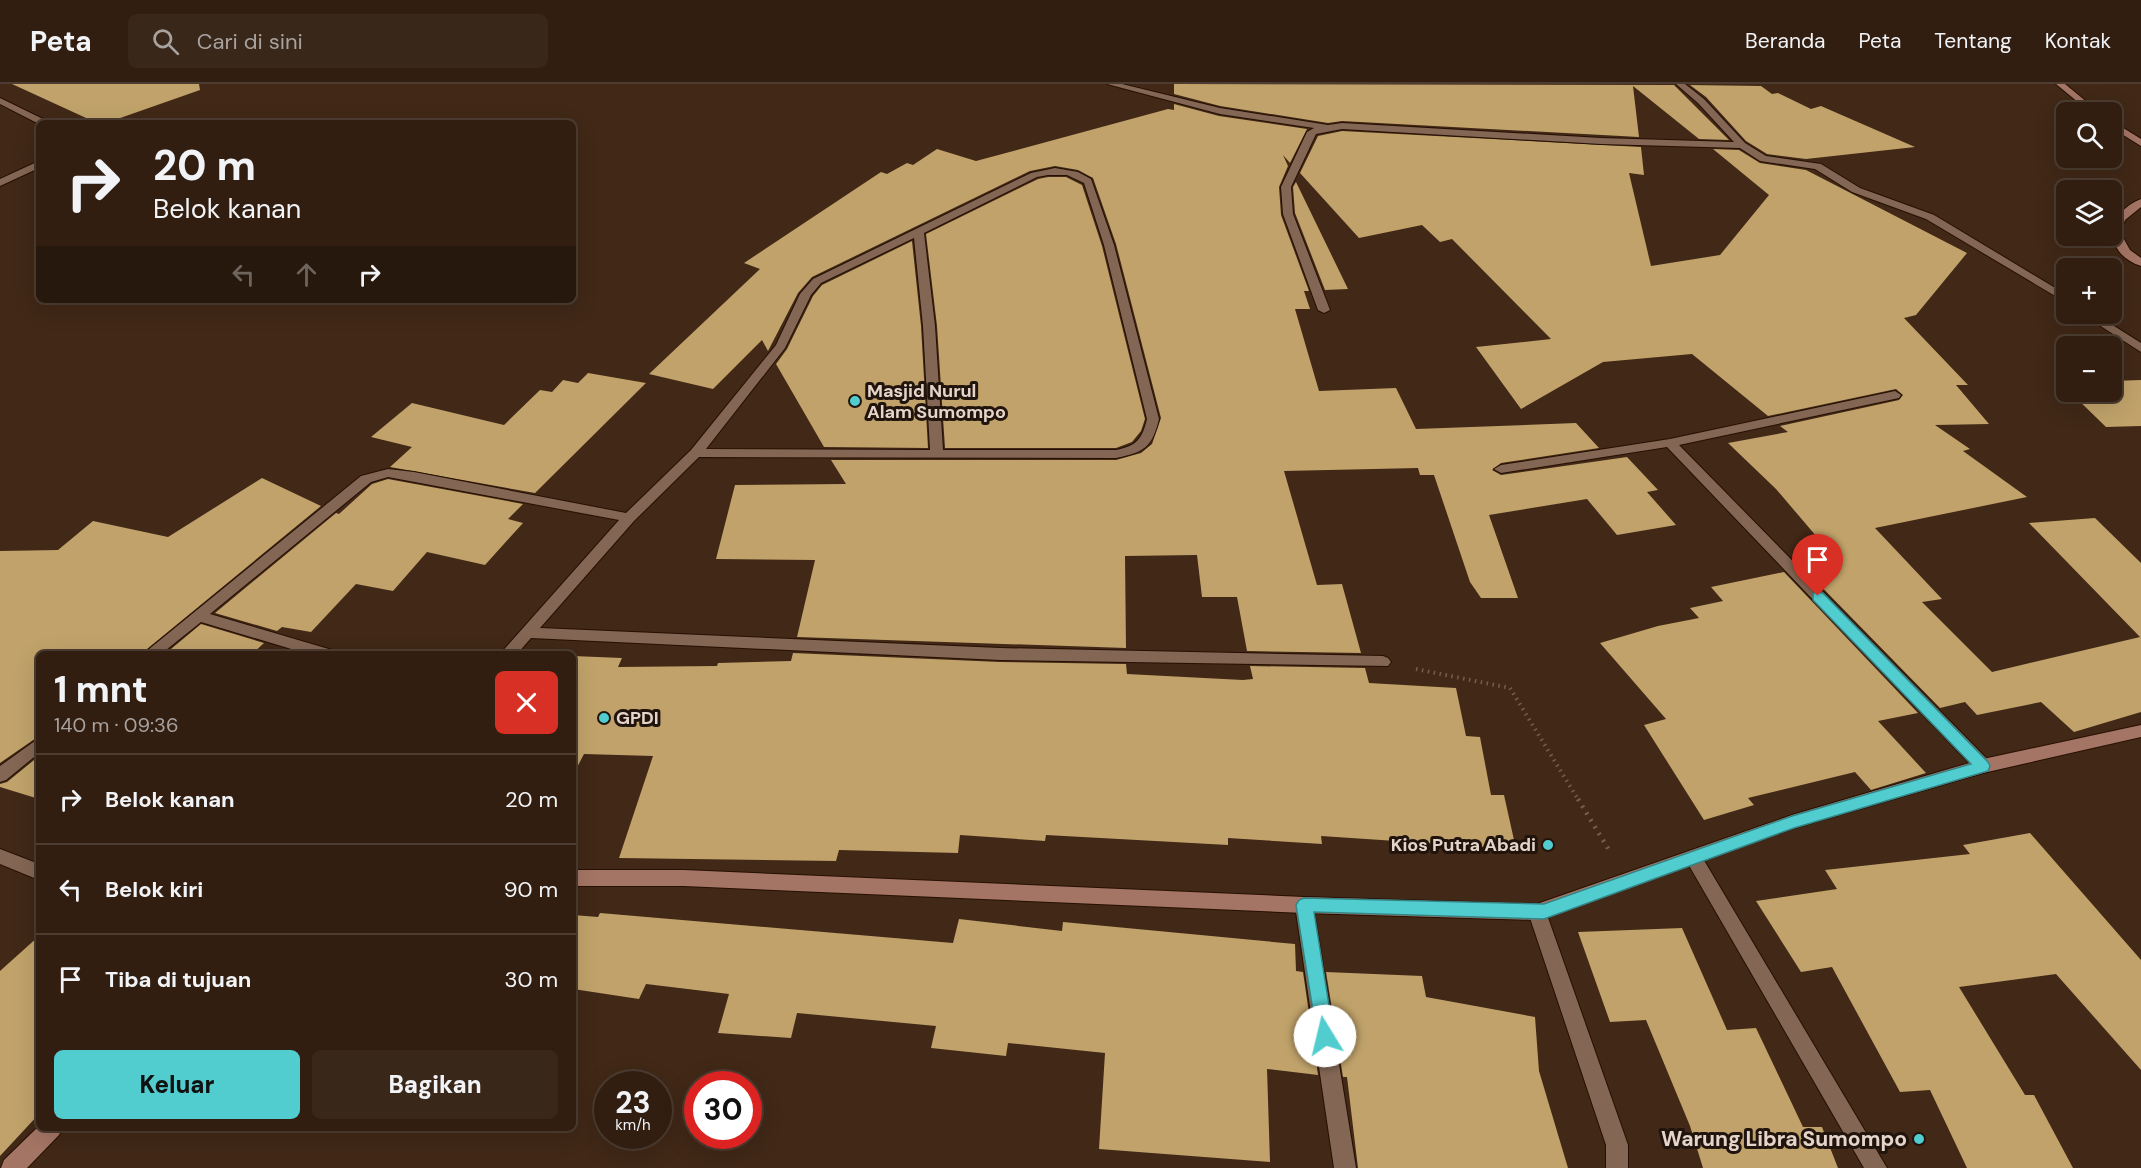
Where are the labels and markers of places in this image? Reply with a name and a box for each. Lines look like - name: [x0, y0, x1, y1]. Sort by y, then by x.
- place label: Masjid Nurul Alam Sumompo: [867, 379, 1006, 424]
- marker: Masjid Nurul Alam Sumompo: [848, 394, 862, 408]
- pin: [1792, 534, 1843, 596]
- place label: GPDI: [616, 706, 659, 730]
- marker: GPDI: [597, 711, 611, 725]
- place label: Kios Putra Abadi: [1391, 833, 1536, 857]
- marker: Kios Putra Abadi: [1541, 838, 1555, 852]
- place label: Warung Libra Sumompo: [1661, 1125, 1907, 1153]
- marker: Warung Libra Sumompo: [1912, 1132, 1926, 1146]

